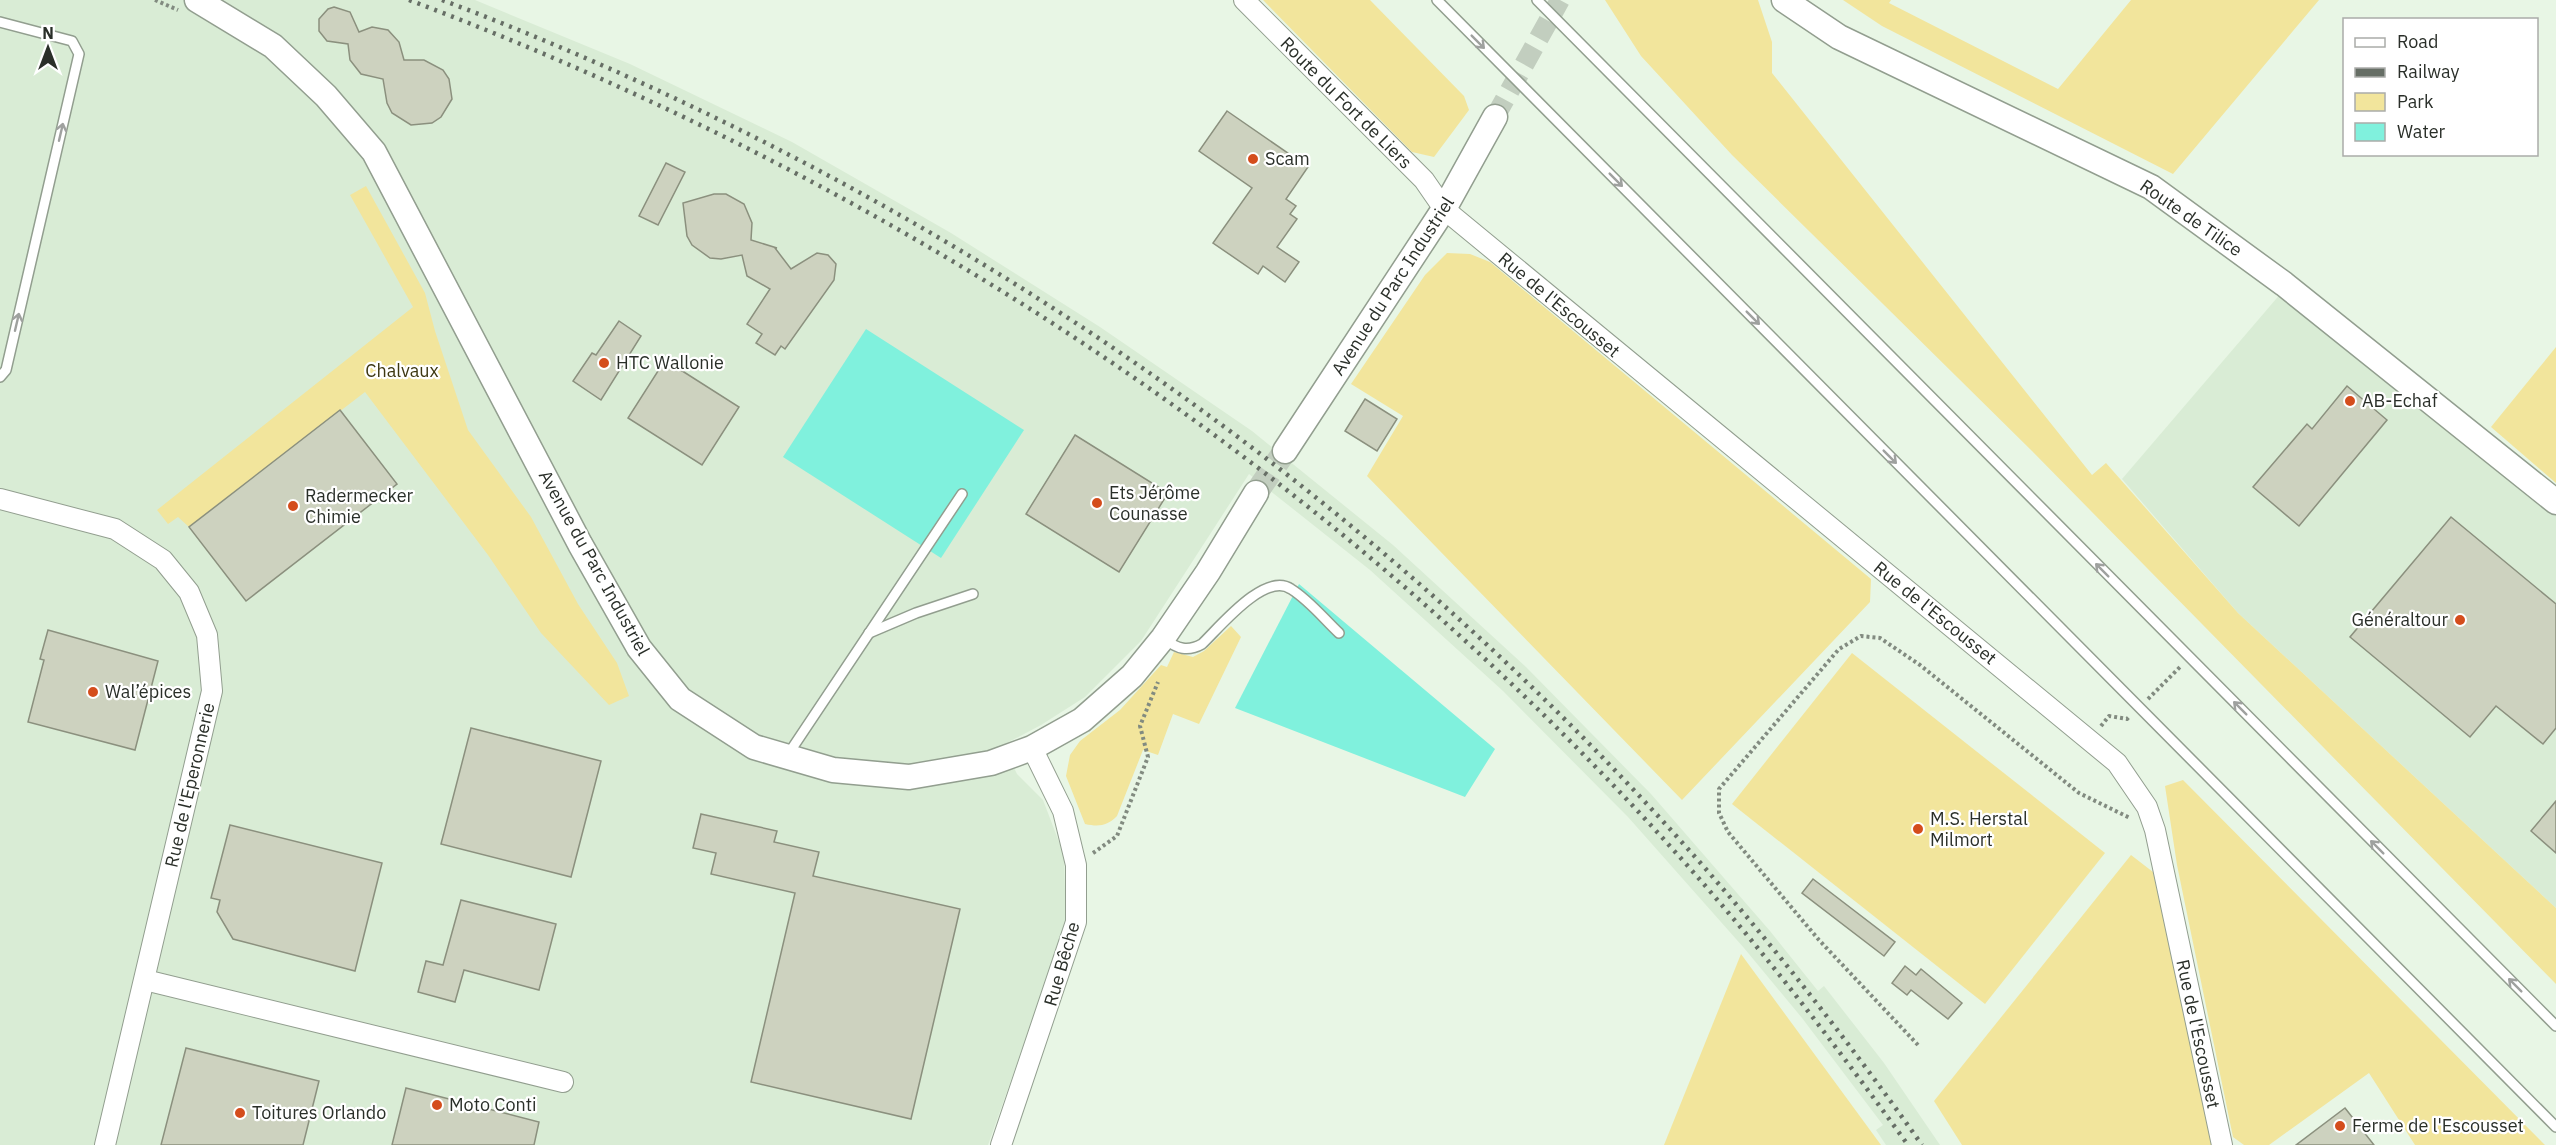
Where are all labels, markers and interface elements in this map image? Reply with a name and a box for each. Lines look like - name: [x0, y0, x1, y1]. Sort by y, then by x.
- north arrow: [18, 18, 78, 78]
- legend: [2343, 18, 2538, 156]
- text: N: [42, 23, 54, 43]
- text: Road: [2397, 30, 2438, 53]
- street label: Route du Fort de Liers: [1276, 32, 1417, 173]
- one-way arrow: [1471, 34, 1486, 49]
- text: Railway: [2397, 60, 2459, 83]
- text: Park: [2397, 90, 2434, 113]
- text: Water: [2397, 120, 2446, 143]
- one-way arrow: [56, 123, 67, 142]
- place label: Scam: [1265, 147, 1310, 170]
- marker: Scam: [1246, 152, 1260, 166]
- one-way arrow: [1608, 172, 1623, 187]
- street label: Route de Tilice: [2136, 174, 2247, 261]
- street label: Avenue du Parc Industriel: [1326, 192, 1459, 379]
- street label: Rue de l'Escousset: [1494, 247, 1625, 362]
- one-way arrow: [1746, 311, 1760, 326]
- one-way arrow: [11, 312, 23, 331]
- place label: HTC Wallonie: [616, 351, 724, 374]
- marker: HTC Wallonie: [597, 356, 611, 370]
- park label: Chalvaux: [365, 359, 439, 382]
- place label: AB-Echaf: [2362, 389, 2438, 412]
- marker: AB-Echaf: [2343, 394, 2357, 408]
- one-way arrow: [1883, 449, 1898, 464]
- street label: Avenue du Parc Industriel: [534, 466, 655, 660]
- place label: Ets Jérôme Counasse: [1109, 481, 1200, 525]
- place label: Radermecker Chimie: [305, 484, 414, 528]
- marker: Ets Jérôme Counasse: [1090, 496, 1104, 510]
- marker: Radermecker Chimie: [286, 499, 300, 513]
- street label: Rue de l'Escousset: [1869, 556, 2002, 669]
- one-way arrow: [2095, 563, 2110, 577]
- place label: Généraltour: [2351, 608, 2448, 631]
- marker: Généraltour: [2453, 613, 2467, 627]
- place label: Wal’épices: [105, 680, 191, 703]
- marker: Wal’épices: [86, 685, 100, 699]
- street label: Rue de l'Eperonnerie: [159, 700, 220, 870]
- one-way arrow: [2232, 701, 2247, 716]
- place label: M.S. Herstal Milmort: [1930, 807, 2028, 851]
- marker: M.S. Herstal Milmort: [1911, 822, 1925, 836]
- one-way arrow: [2370, 839, 2385, 854]
- street label: Rue Bêche: [1039, 919, 1085, 1009]
- street label: Rue de l'Escousset: [2171, 957, 2226, 1111]
- one-way arrow: [2507, 977, 2522, 992]
- place label: Moto Conti: [449, 1093, 537, 1116]
- marker: Moto Conti: [430, 1098, 444, 1112]
- place label: Toitures Orlando: [252, 1101, 386, 1124]
- marker: Toitures Orlando: [233, 1106, 247, 1120]
- place label: Ferme de l'Escousset: [2352, 1114, 2524, 1137]
- marker: Ferme de l'Escousset: [2333, 1119, 2347, 1133]

